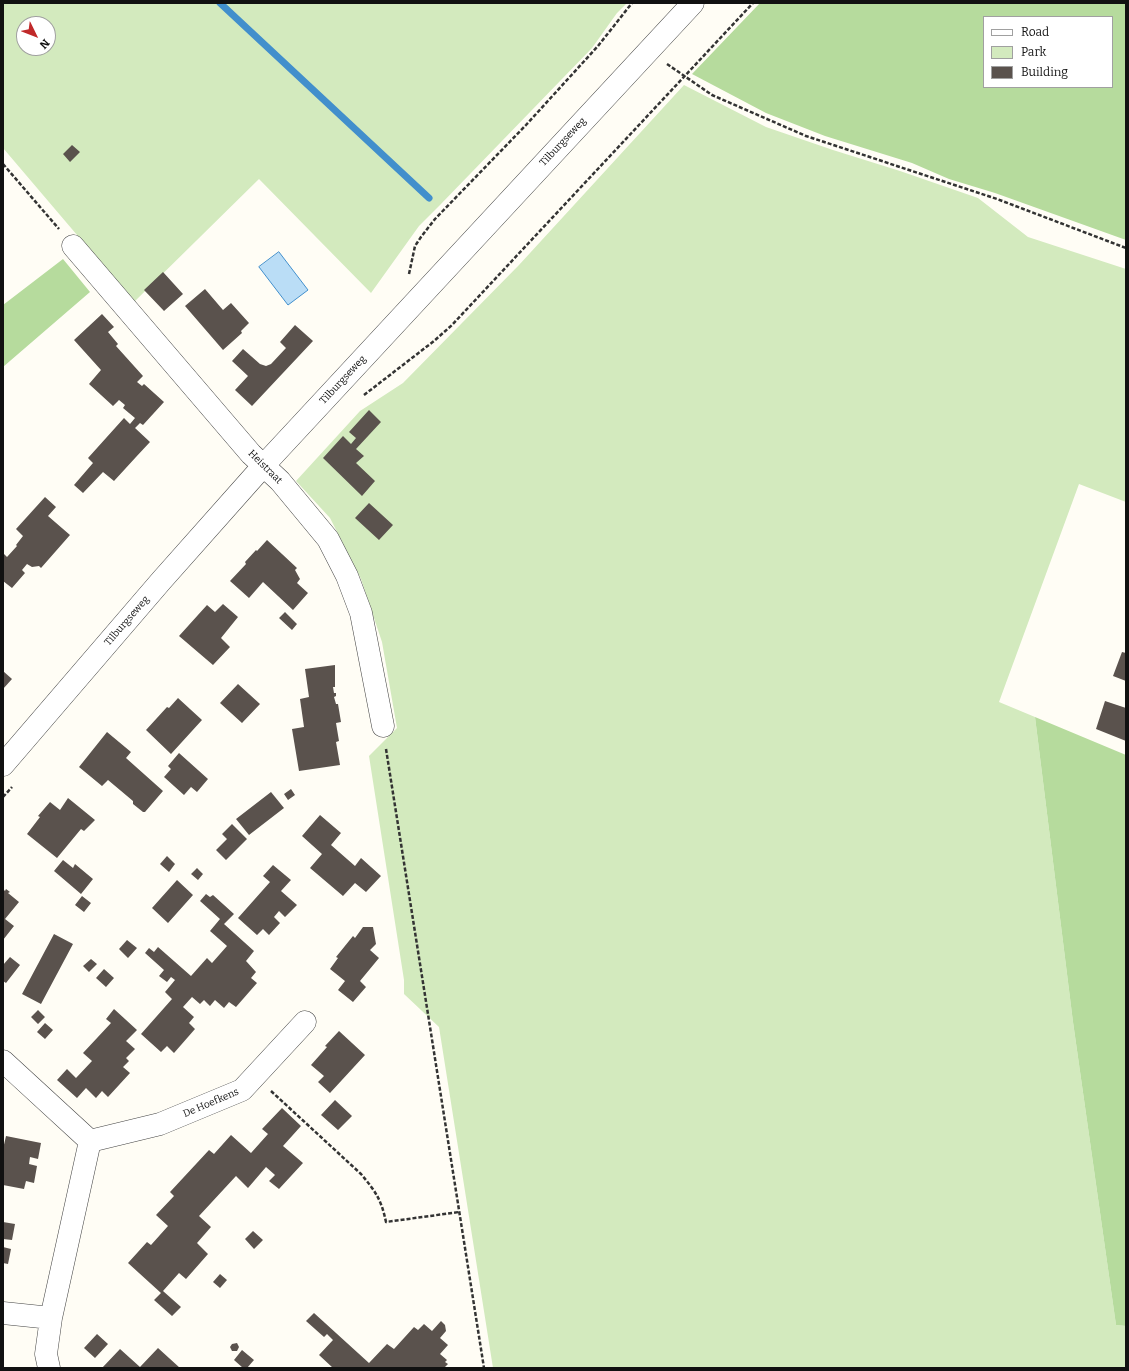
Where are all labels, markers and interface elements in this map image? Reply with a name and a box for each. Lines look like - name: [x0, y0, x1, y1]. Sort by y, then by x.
- north arrow: [16, 16, 56, 56]
- legend: [983, 16, 1113, 88]
- text: Road: [1021, 25, 1049, 39]
- text: N: [37, 36, 52, 51]
- text: Park: [1021, 45, 1046, 59]
- text: Building: [1021, 65, 1068, 79]
- street label: Tilburgseweg: [537, 115, 589, 169]
- street label: Tilburgseweg: [317, 353, 369, 407]
- street label: Heistraat: [245, 447, 285, 487]
- street label: Tilburgseweg: [102, 594, 152, 648]
- street label: De Hoefkens: [181, 1086, 241, 1120]

